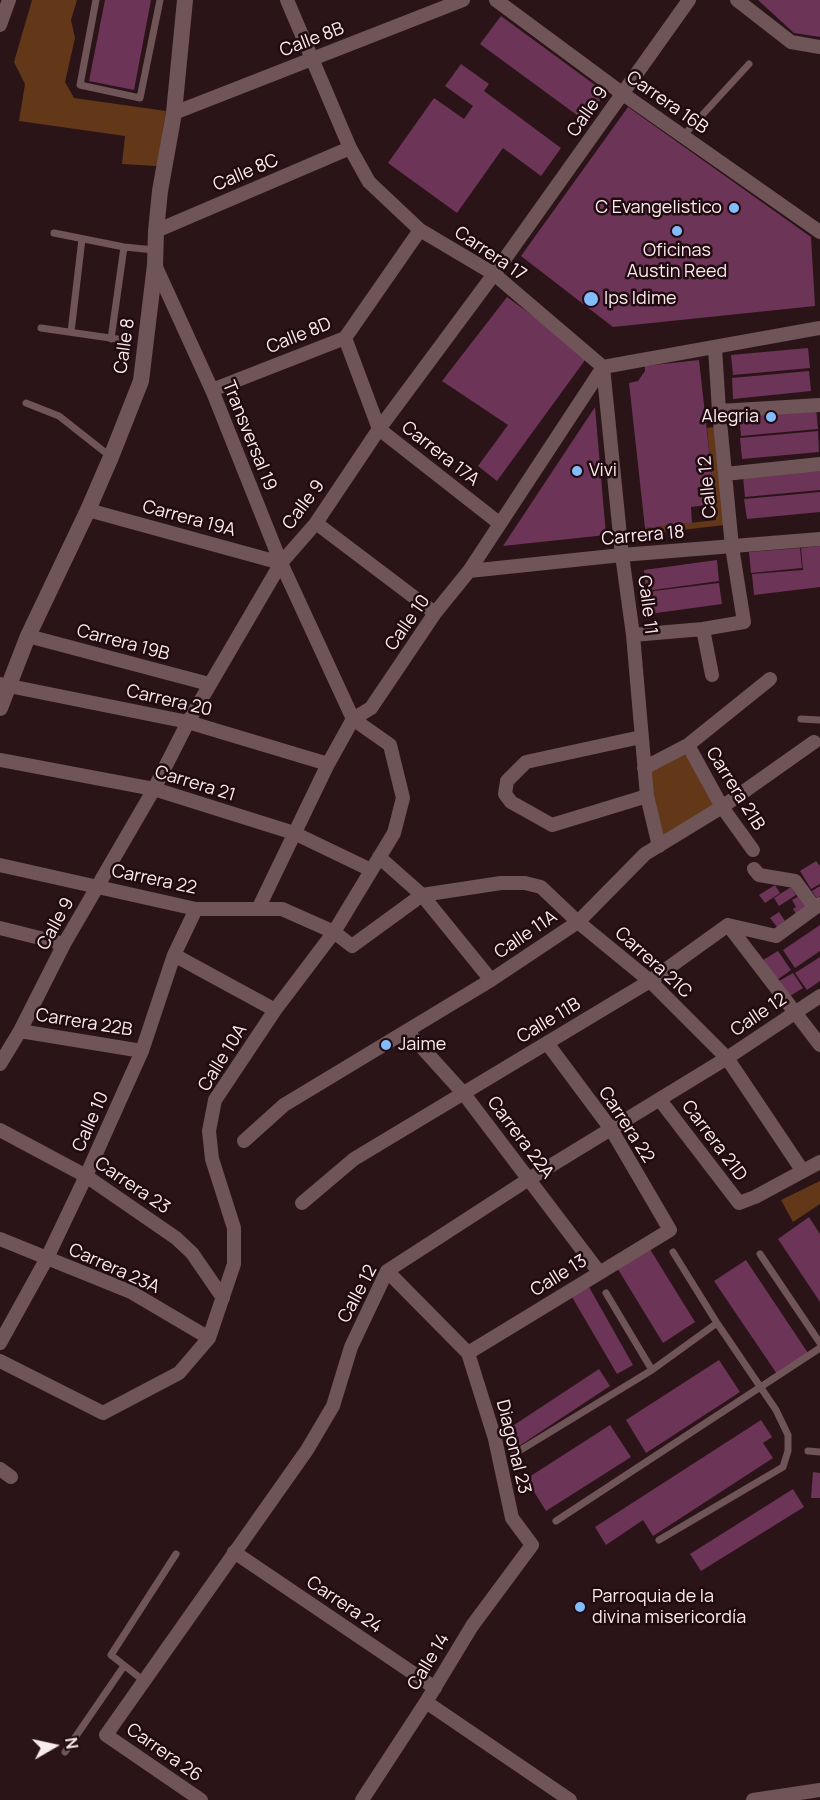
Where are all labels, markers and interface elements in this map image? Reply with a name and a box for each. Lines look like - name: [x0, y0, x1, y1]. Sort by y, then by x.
- street label: Calle 8B: [277, 18, 347, 62]
- street label: Carrera 16B: [622, 67, 712, 139]
- street label: Calle 9: [563, 83, 613, 141]
- street label: Calle 8C: [210, 150, 282, 196]
- place label: C Evangelistico: [595, 197, 722, 219]
- marker: C Evangelistico: [727, 201, 741, 215]
- street label: Carrera 17: [450, 222, 530, 286]
- marker: Oficinas Austin Reed: [670, 224, 684, 238]
- place label: Oficinas Austin Reed: [627, 240, 727, 282]
- place label: Ips Idime: [604, 288, 677, 310]
- marker: Ips Idime: [582, 290, 600, 308]
- street label: Calle 8D: [263, 313, 335, 359]
- street label: Calle 8: [110, 317, 140, 375]
- street label: Transversal 19: [217, 378, 281, 494]
- place label: Alegria: [702, 406, 759, 428]
- marker: Alegria: [764, 410, 778, 424]
- street label: Carrera 17A: [397, 417, 483, 491]
- street label: Calle 12: [695, 455, 721, 519]
- place label: Vivi: [589, 460, 617, 482]
- marker: Vivi: [570, 464, 584, 478]
- street label: Calle 9: [278, 476, 330, 534]
- street label: Carrera 19A: [140, 496, 238, 542]
- street label: Carrera 18: [601, 522, 685, 550]
- street label: Calle 11: [633, 574, 661, 636]
- street label: Calle 10: [381, 591, 435, 655]
- street label: Carrera 19B: [74, 620, 172, 666]
- street label: Carrera 20: [124, 681, 214, 721]
- street label: Carrera 21B: [701, 743, 769, 835]
- street label: Carrera 21: [152, 762, 238, 806]
- street label: Carrera 22: [109, 860, 199, 900]
- street label: Calle 9: [33, 894, 79, 954]
- street label: Calle 11A: [491, 906, 561, 964]
- street label: Carrera 21C: [610, 923, 696, 1003]
- street label: Calle 12: [727, 989, 791, 1041]
- street label: Calle 11B: [513, 994, 585, 1048]
- street label: Carrera 22B: [34, 1005, 134, 1041]
- street label: Calle 10A: [194, 1021, 252, 1095]
- place label: Jaime: [398, 1034, 446, 1056]
- marker: Jaime: [379, 1038, 393, 1052]
- street label: Carrera 22: [593, 1083, 659, 1167]
- street label: Calle 10: [68, 1089, 114, 1155]
- street label: Carrera 22A: [482, 1093, 558, 1183]
- street label: Carrera 21D: [677, 1096, 751, 1186]
- street label: Carrera 23: [90, 1153, 174, 1219]
- street label: Carrera 23A: [65, 1239, 163, 1299]
- street label: Calle 13: [527, 1250, 591, 1302]
- street label: Calle 12: [334, 1261, 382, 1327]
- street label: Diagonal 23: [491, 1398, 535, 1496]
- street label: Carrera 24: [302, 1572, 386, 1638]
- place label: Parroquia de la divina misericordía: [592, 1586, 746, 1628]
- marker: Parroquia de la divina misericordía: [573, 1600, 587, 1614]
- street label: Calle 14: [404, 1629, 454, 1695]
- north arrow: [24, 1716, 84, 1776]
- street label: Carrera 26: [122, 1719, 206, 1787]
- text: N: [60, 1736, 84, 1751]

